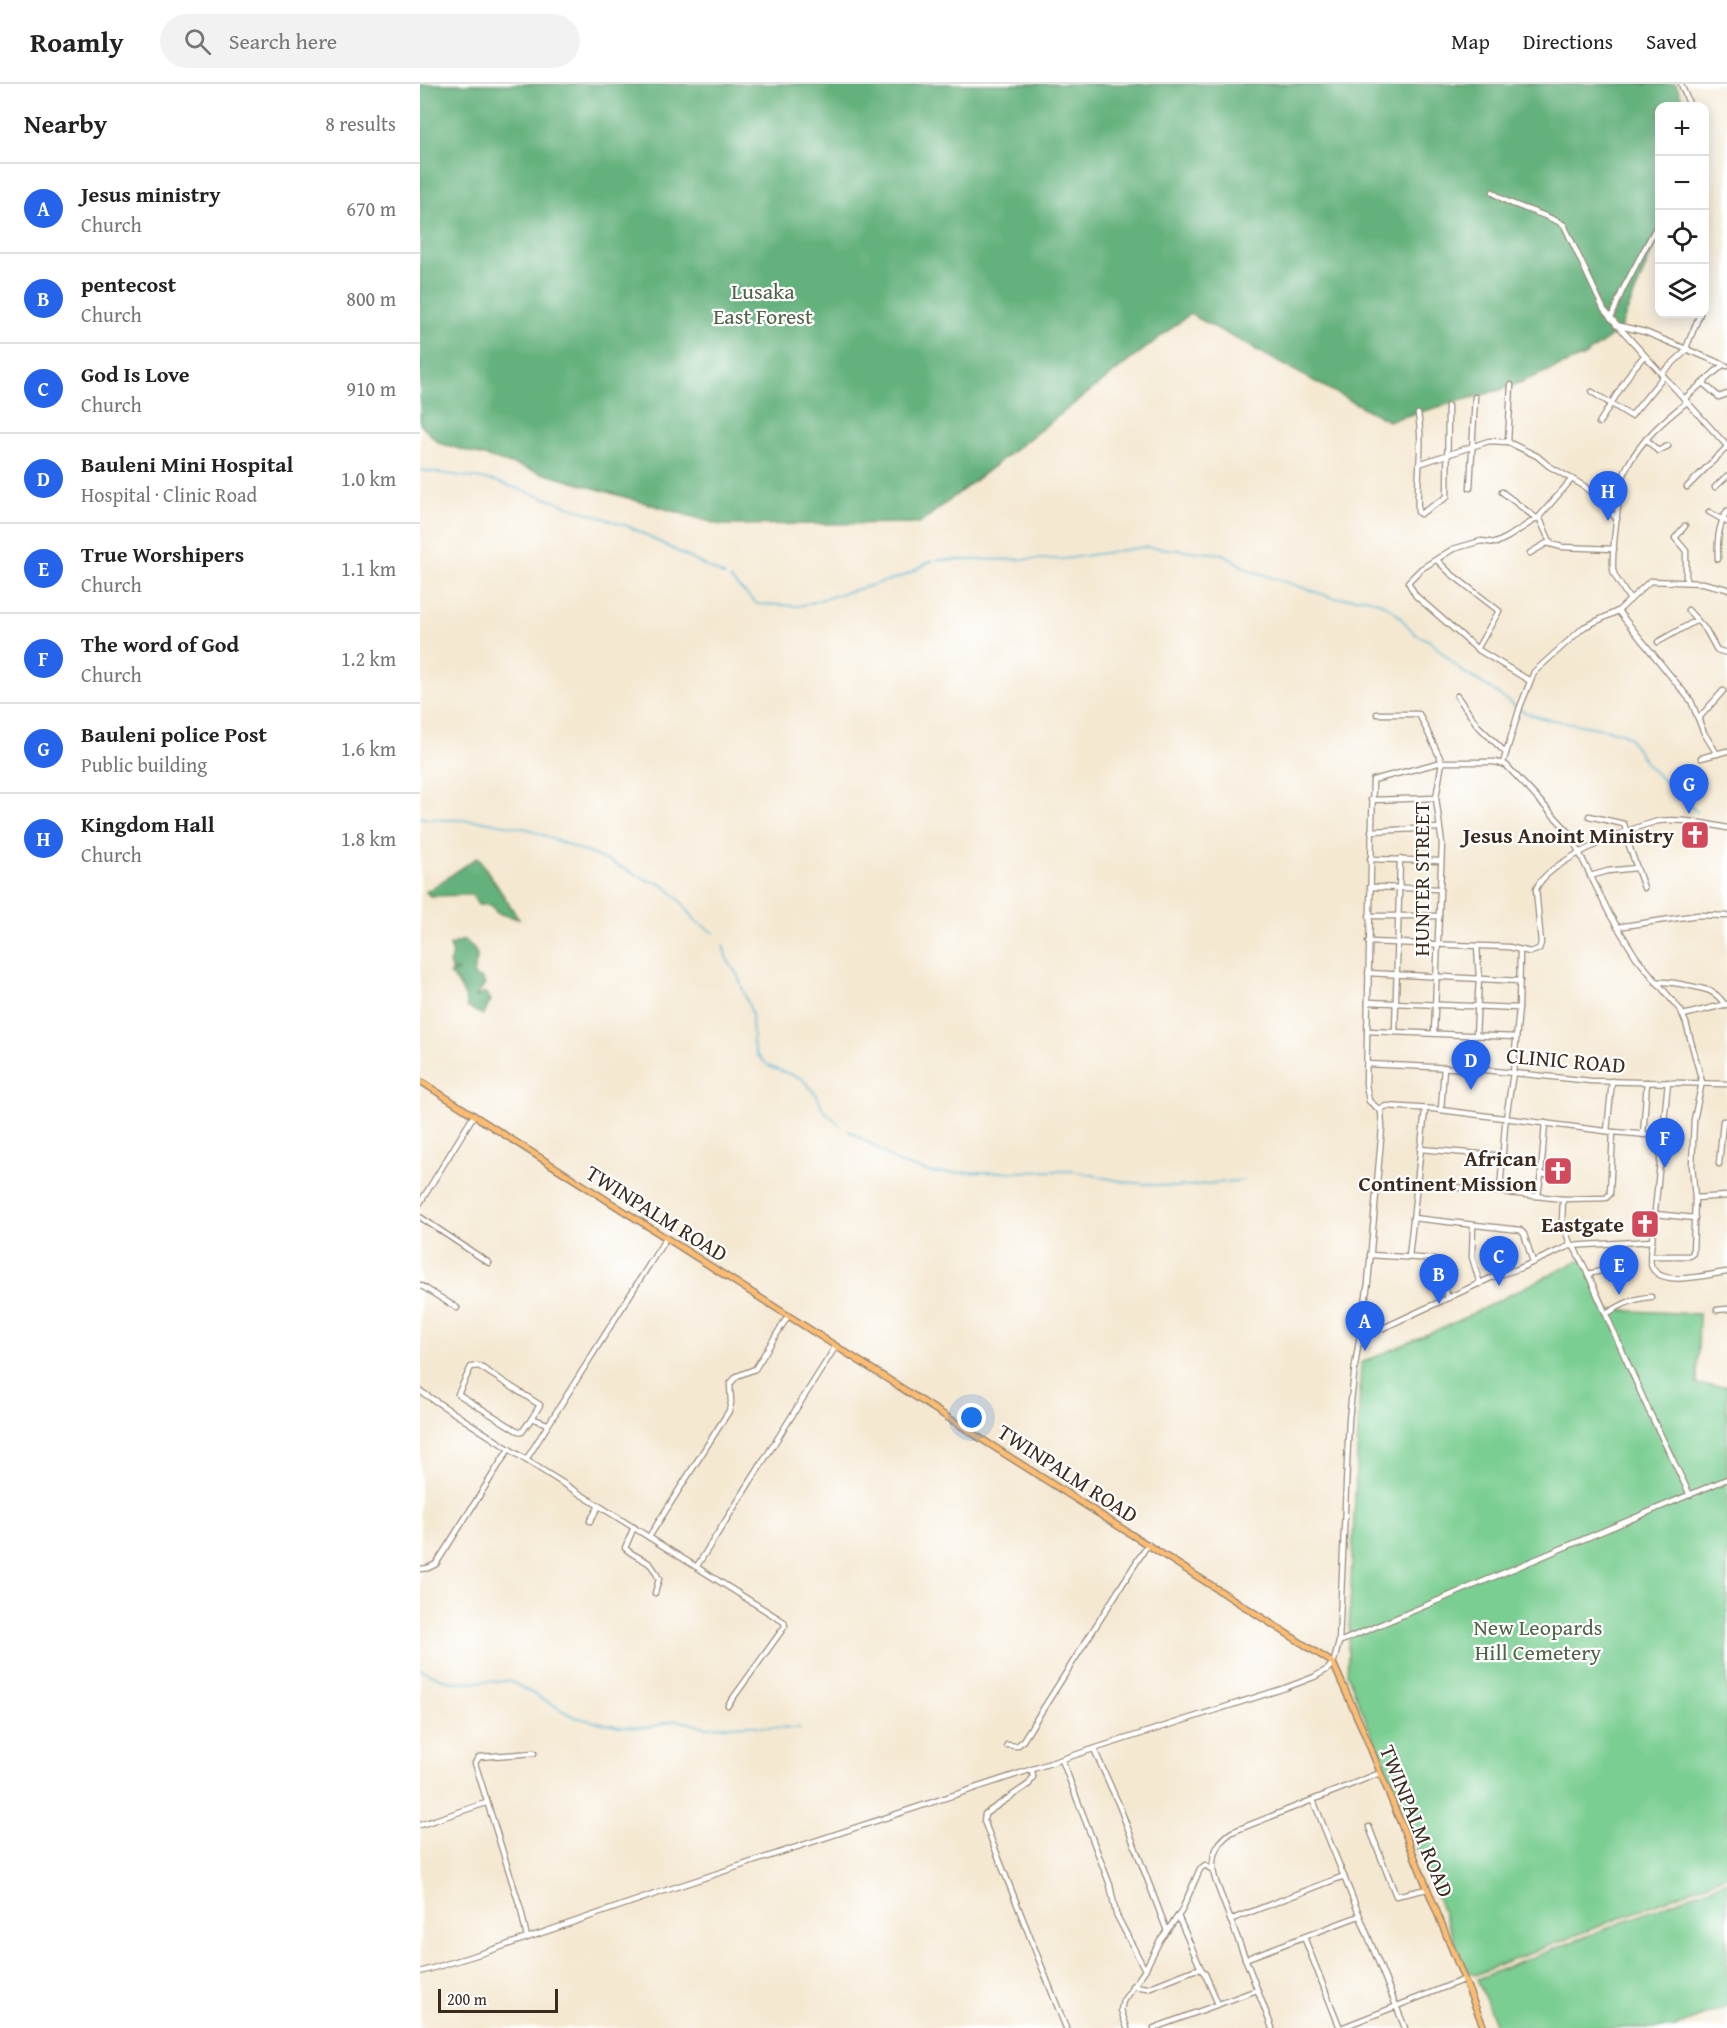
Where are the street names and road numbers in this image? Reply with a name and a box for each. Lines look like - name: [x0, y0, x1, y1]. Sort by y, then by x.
- street label: HUNTER STREET: [1405, 802, 1437, 956]
- street label: CLINIC ROAD: [1505, 1039, 1627, 1081]
- street label: TWINPALM ROAD: [580, 1157, 734, 1269]
- street label: TWINPALM ROAD: [991, 1416, 1145, 1530]
- street label: TWINPALM ROAD: [1372, 1740, 1462, 1902]

